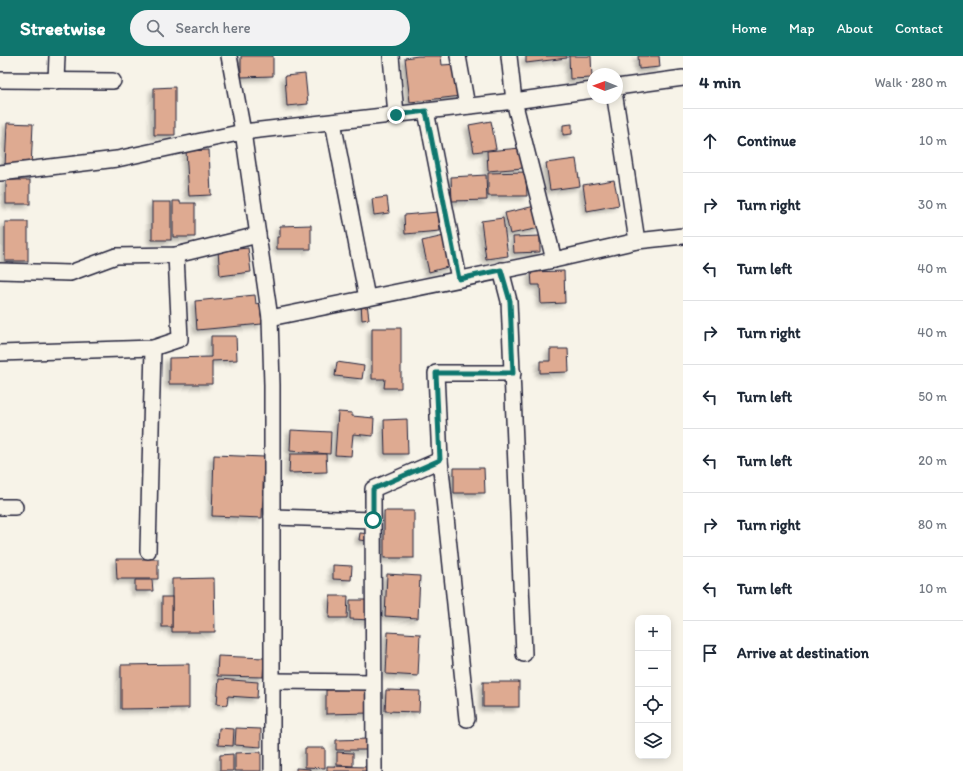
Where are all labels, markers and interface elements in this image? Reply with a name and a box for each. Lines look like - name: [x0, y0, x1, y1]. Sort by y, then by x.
- search box: [130, 10, 410, 46]
- text: Streetwise: [20, 17, 106, 40]
- icon: search: [144, 17, 166, 39]
- text: Search here: [176, 19, 251, 37]
- text: Home: [732, 20, 767, 37]
- text: Map: [789, 20, 815, 37]
- text: About: [837, 20, 873, 37]
- text: Contact: [895, 20, 943, 37]
- north arrow: [587, 68, 623, 104]
- text: 4 min: [699, 72, 741, 92]
- text: Walk · 280 m: [874, 75, 947, 90]
- route end: [387, 106, 405, 124]
- icon: ahead: [699, 130, 721, 152]
- text: Continue: [737, 132, 796, 150]
- text: 10 m: [919, 133, 947, 148]
- icon: right: [699, 194, 721, 216]
- text: Turn right: [737, 196, 801, 214]
- text: 30 m: [918, 197, 947, 212]
- icon: left: [699, 258, 721, 280]
- text: Turn left: [737, 260, 792, 278]
- text: 40 m: [917, 261, 947, 276]
- icon: right: [699, 322, 721, 344]
- text: Turn right: [737, 324, 801, 342]
- text: 40 m: [917, 325, 947, 340]
- icon: left: [699, 386, 721, 408]
- text: Turn left: [737, 388, 792, 406]
- text: 50 m: [918, 389, 947, 404]
- icon: left: [699, 450, 721, 472]
- text: Turn left: [737, 452, 792, 470]
- text: 20 m: [918, 453, 947, 468]
- route start: [364, 511, 382, 529]
- icon: right: [699, 514, 721, 536]
- text: Turn right: [737, 516, 801, 534]
- text: 80 m: [918, 517, 947, 532]
- icon: left: [699, 578, 721, 600]
- text: Turn left: [737, 580, 792, 598]
- text: 10 m: [919, 581, 947, 596]
- map controls: [635, 615, 671, 759]
- button: +: [635, 615, 671, 651]
- icon: arrive: [699, 642, 721, 664]
- text: Arrive at destination: [737, 644, 869, 662]
- button: −: [635, 651, 671, 687]
- button: locate: [635, 687, 671, 723]
- button: layers: [635, 723, 671, 759]

